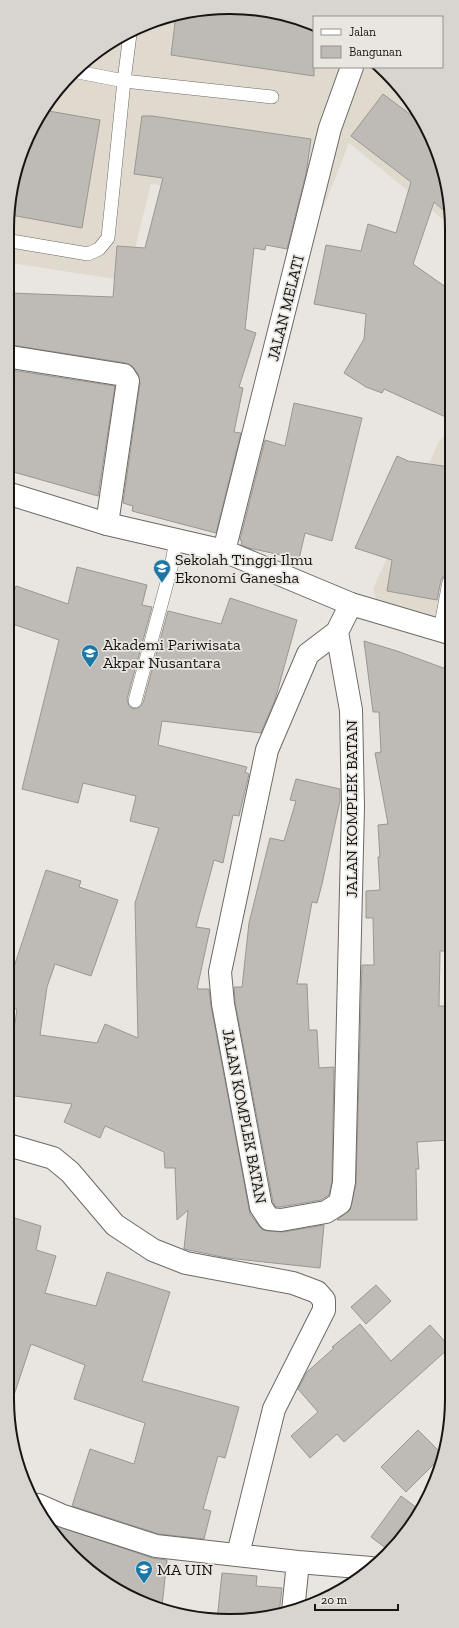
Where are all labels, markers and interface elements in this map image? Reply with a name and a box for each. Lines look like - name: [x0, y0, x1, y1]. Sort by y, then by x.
- legend: [313, 16, 443, 68]
- text: Jalan: [349, 25, 376, 39]
- text: Bangunan: [349, 45, 402, 59]
- street label: JALAN MELATI: [263, 253, 308, 363]
- place label: Sekolah Tinggi Ilmu Ekonomi Ganesha: [175, 550, 313, 587]
- school or university icon: Sekolah Tinggi Ilmu Ekonomi Ganesha: [152, 558, 172, 583]
- place label: Akademi Pariwisata Akpar Nusantara: [103, 635, 241, 672]
- school or university icon: Akademi Pariwisata Akpar Nusantara: [80, 643, 100, 668]
- street label: JALAN KOMPLEK BATAN: [342, 720, 361, 898]
- street label: JALAN KOMPLEK BATAN: [218, 1027, 271, 1205]
- school or university icon: MA UIN: [134, 1559, 154, 1584]
- place label: MA UIN: [157, 1560, 213, 1579]
- scale bar: [315, 1586, 398, 1612]
- text: 20 m: [321, 1593, 348, 1607]

